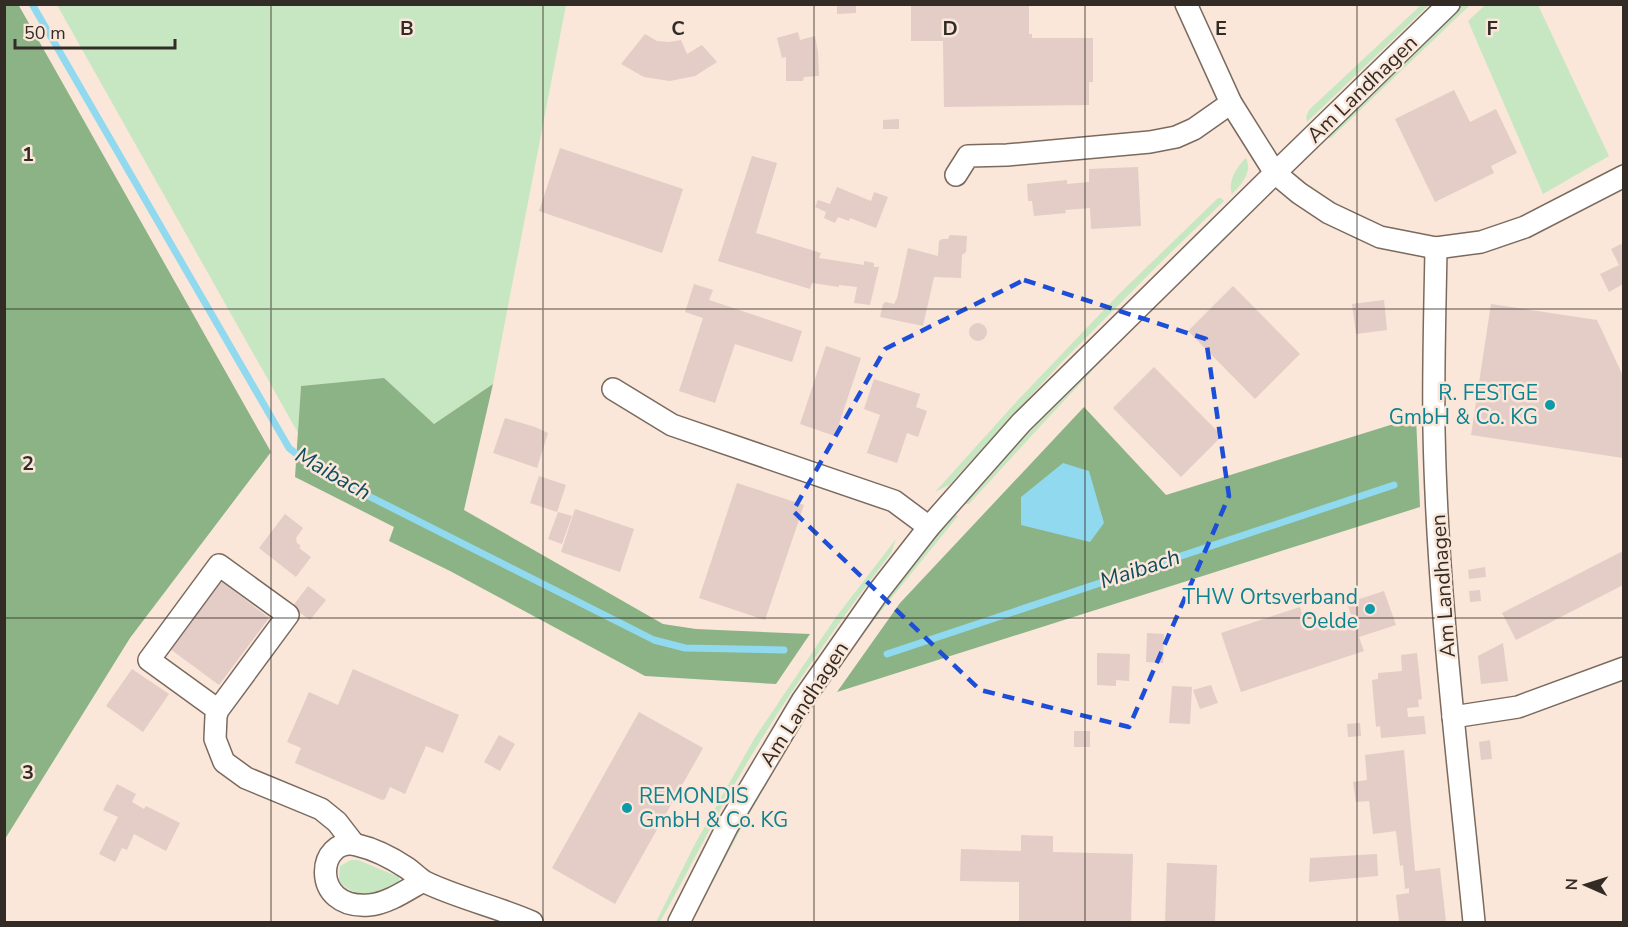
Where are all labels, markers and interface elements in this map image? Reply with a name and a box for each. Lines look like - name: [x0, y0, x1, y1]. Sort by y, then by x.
- scale bar: [15, 12, 176, 50]
- text: B: [400, 15, 414, 42]
- text: C: [671, 15, 685, 42]
- text: D: [942, 15, 958, 42]
- text: E: [1215, 15, 1227, 42]
- text: F: [1486, 15, 1498, 42]
- text: 50 m: [24, 21, 66, 45]
- street label: Am Landhagen: [1301, 29, 1423, 149]
- text: 1: [22, 141, 34, 168]
- place label: R. FESTGE GmbH & Co. KG: [1389, 379, 1538, 431]
- marker: R. FESTGE GmbH & Co. KG: [1543, 398, 1557, 412]
- water label: Maibach: [290, 440, 376, 508]
- text: 2: [22, 450, 34, 477]
- street label: Am Landhagen: [1424, 513, 1462, 659]
- water label: Maibach: [1096, 542, 1184, 596]
- place label: THW Ortsverband Oelde: [1183, 583, 1358, 635]
- marker: THW Ortsverband Oelde: [1363, 602, 1377, 616]
- street label: Am Landhagen: [753, 636, 855, 772]
- text: 3: [22, 759, 34, 786]
- place label: REMONDIS GmbH & Co. KG: [639, 782, 788, 834]
- marker: REMONDIS GmbH & Co. KG: [620, 801, 634, 815]
- north arrow: [1556, 855, 1616, 915]
- text: N: [1561, 878, 1583, 891]

